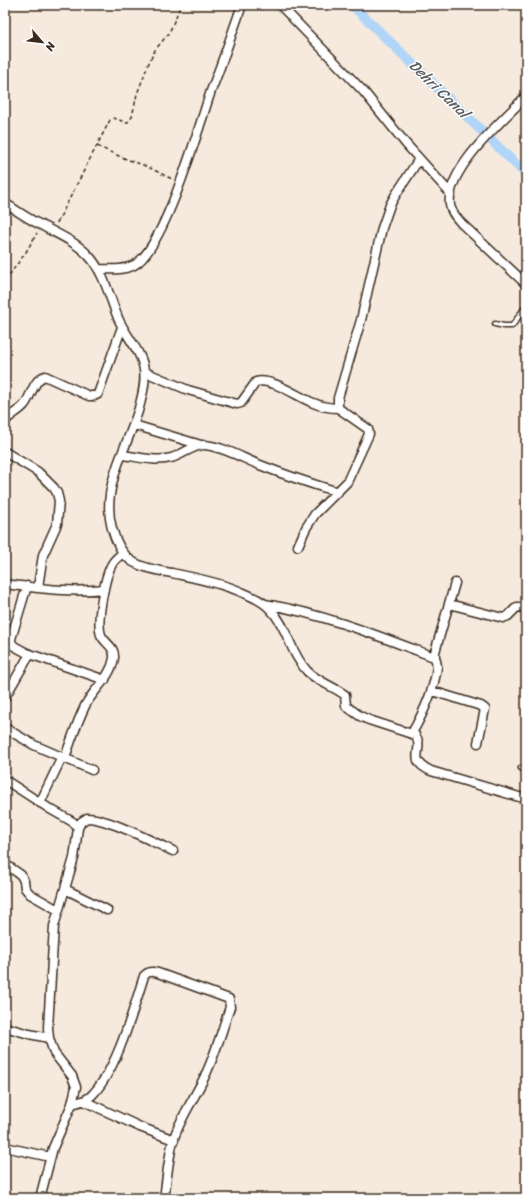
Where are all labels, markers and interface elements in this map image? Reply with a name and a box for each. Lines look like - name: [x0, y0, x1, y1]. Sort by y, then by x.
- north arrow: [22, 22, 62, 62]
- text: N: [40, 38, 61, 55]
- water label: Dehri Canal: [403, 53, 478, 127]

